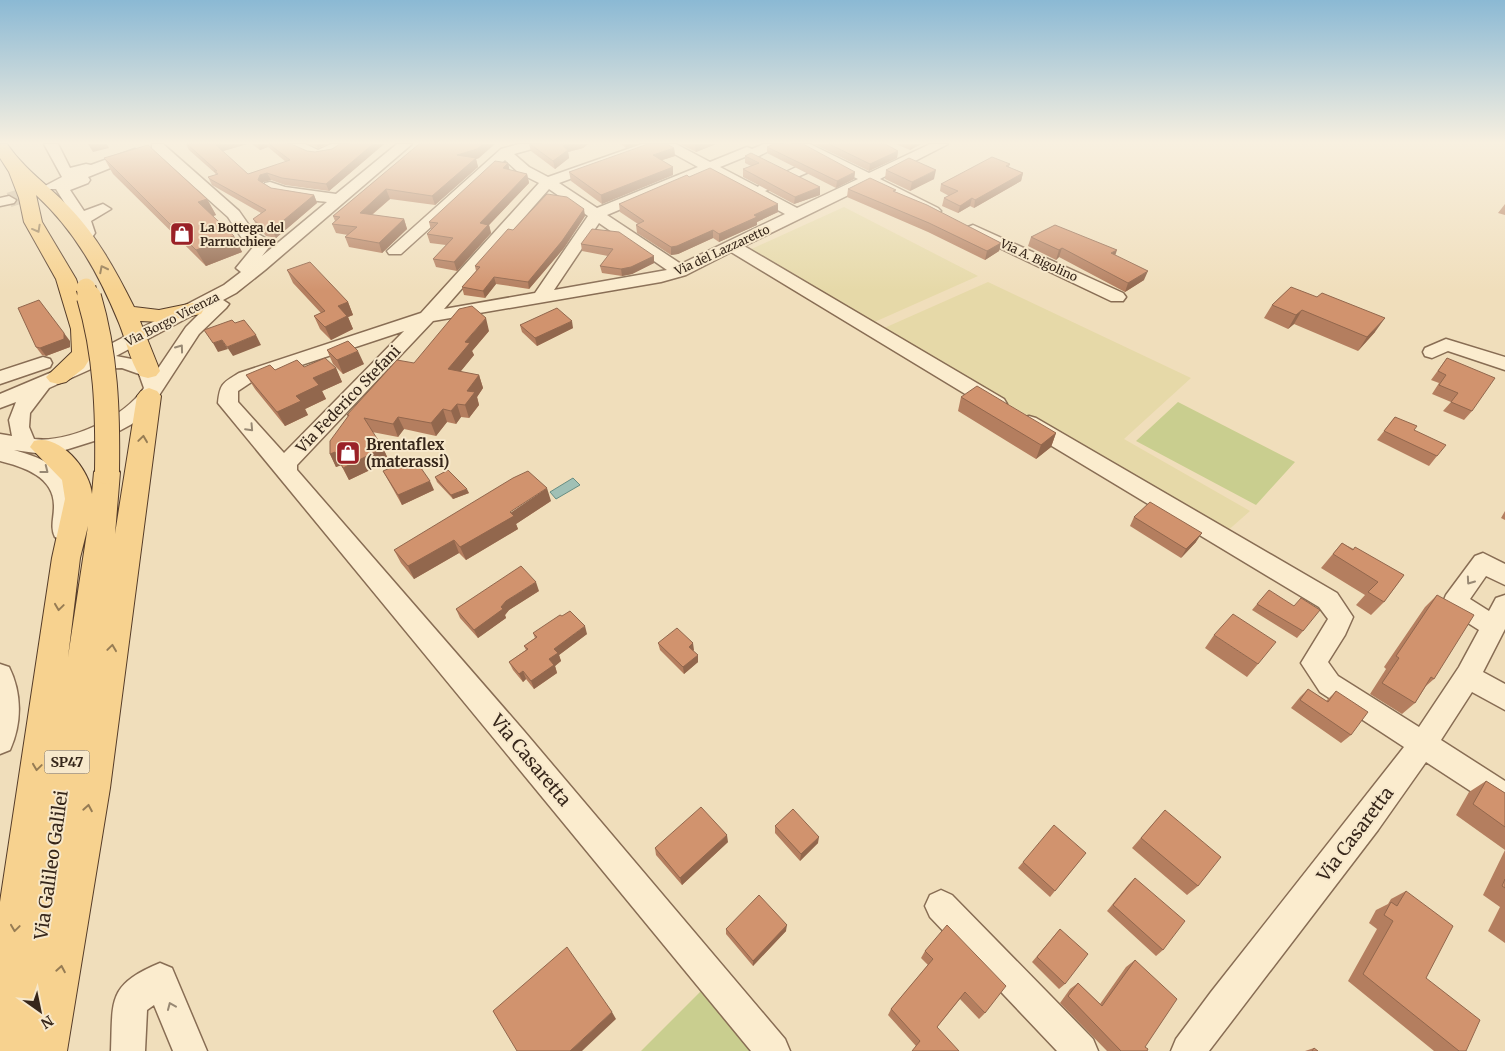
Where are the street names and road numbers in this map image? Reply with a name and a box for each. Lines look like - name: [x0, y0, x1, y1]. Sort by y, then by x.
- street label: Via del Lazzaretto: [671, 221, 772, 279]
- street label: Via A. Bigolino: [997, 235, 1080, 284]
- street label: Via Borgo Vicenza: [122, 289, 222, 350]
- street label: Via Federico Stefani: [291, 341, 404, 457]
- street label: Via Casaretta: [485, 709, 576, 811]
- road number: SP47: [44, 750, 90, 774]
- street label: Via Casaretta: [1311, 782, 1398, 887]
- street label: Via Galileo Galilei: [29, 789, 73, 942]

